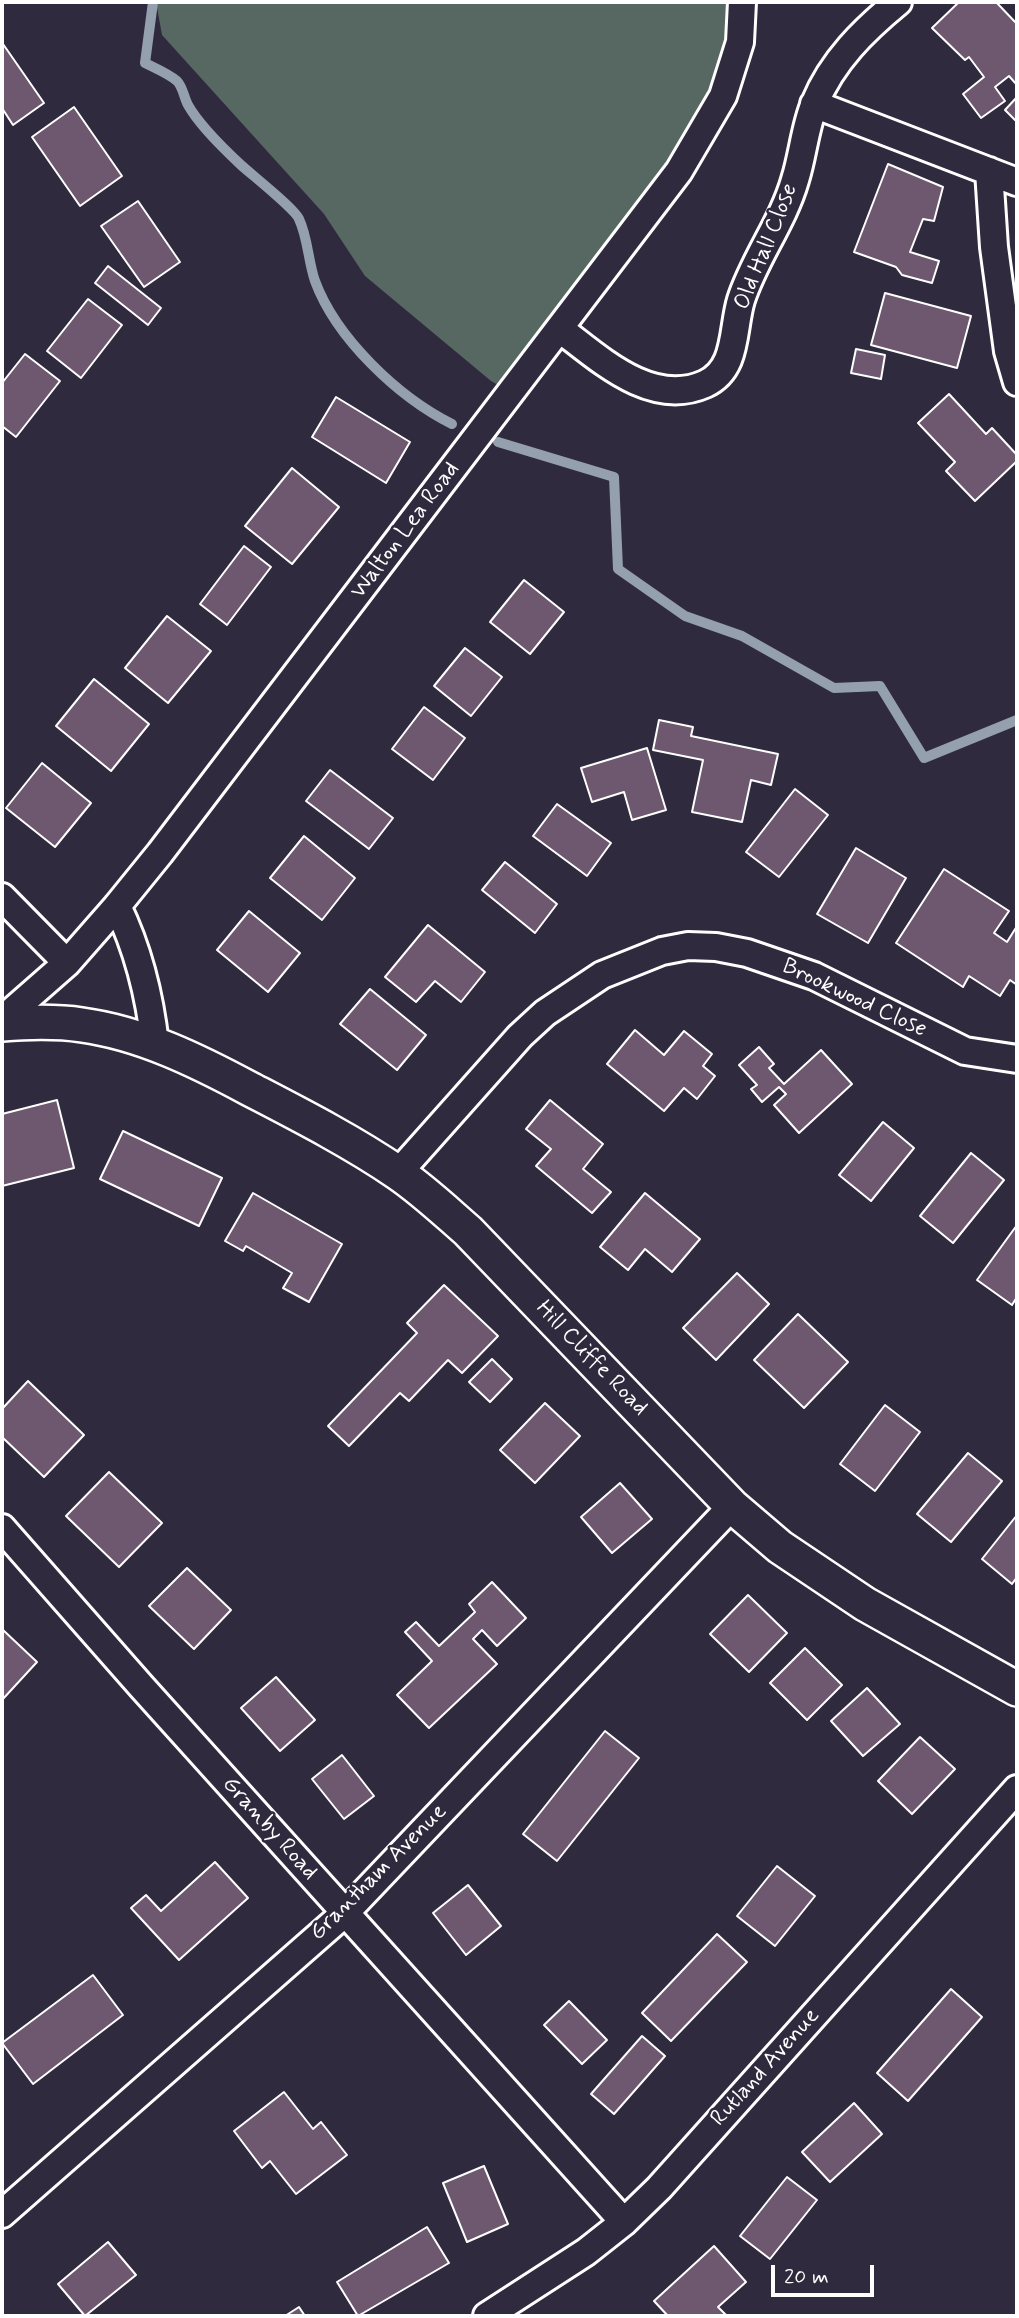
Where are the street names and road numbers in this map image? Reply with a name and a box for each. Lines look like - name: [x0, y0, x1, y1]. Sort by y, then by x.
- street label: Old Hall Close: [729, 180, 805, 314]
- street label: Walton Lea Road: [346, 457, 466, 605]
- street label: Brookwood Close: [777, 953, 931, 1045]
- street label: Hill Cliffe Road: [529, 1296, 653, 1422]
- street label: Granby Road: [215, 1772, 323, 1886]
- street label: Grantham Avenue: [305, 1799, 453, 1947]
- street label: Rutland Avenue: [706, 2003, 826, 2133]

